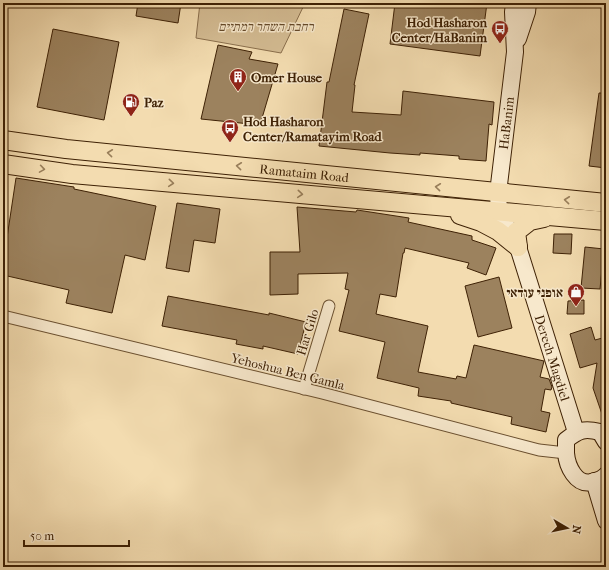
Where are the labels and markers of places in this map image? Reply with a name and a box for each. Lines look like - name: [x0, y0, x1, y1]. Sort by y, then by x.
- place label: Hod Hasharon Center/HaBanim: [392, 15, 487, 45]
- bus stop icon: Hod Hasharon Center/HaBanim: [490, 19, 510, 44]
- building icon: Omer House: [228, 67, 248, 92]
- place label: Omer House: [251, 70, 323, 85]
- fuel station icon: Paz: [121, 92, 141, 117]
- place label: Paz: [144, 95, 164, 110]
- place label: Hod Hasharon Center/Ramatayim Road: [243, 114, 382, 145]
- bus stop icon: Hod Hasharon Center/Ramatayim Road: [220, 118, 240, 143]
- shop icon: אופני עודאי: [566, 282, 586, 307]
- place label: אופני עודאי: [506, 285, 563, 300]

